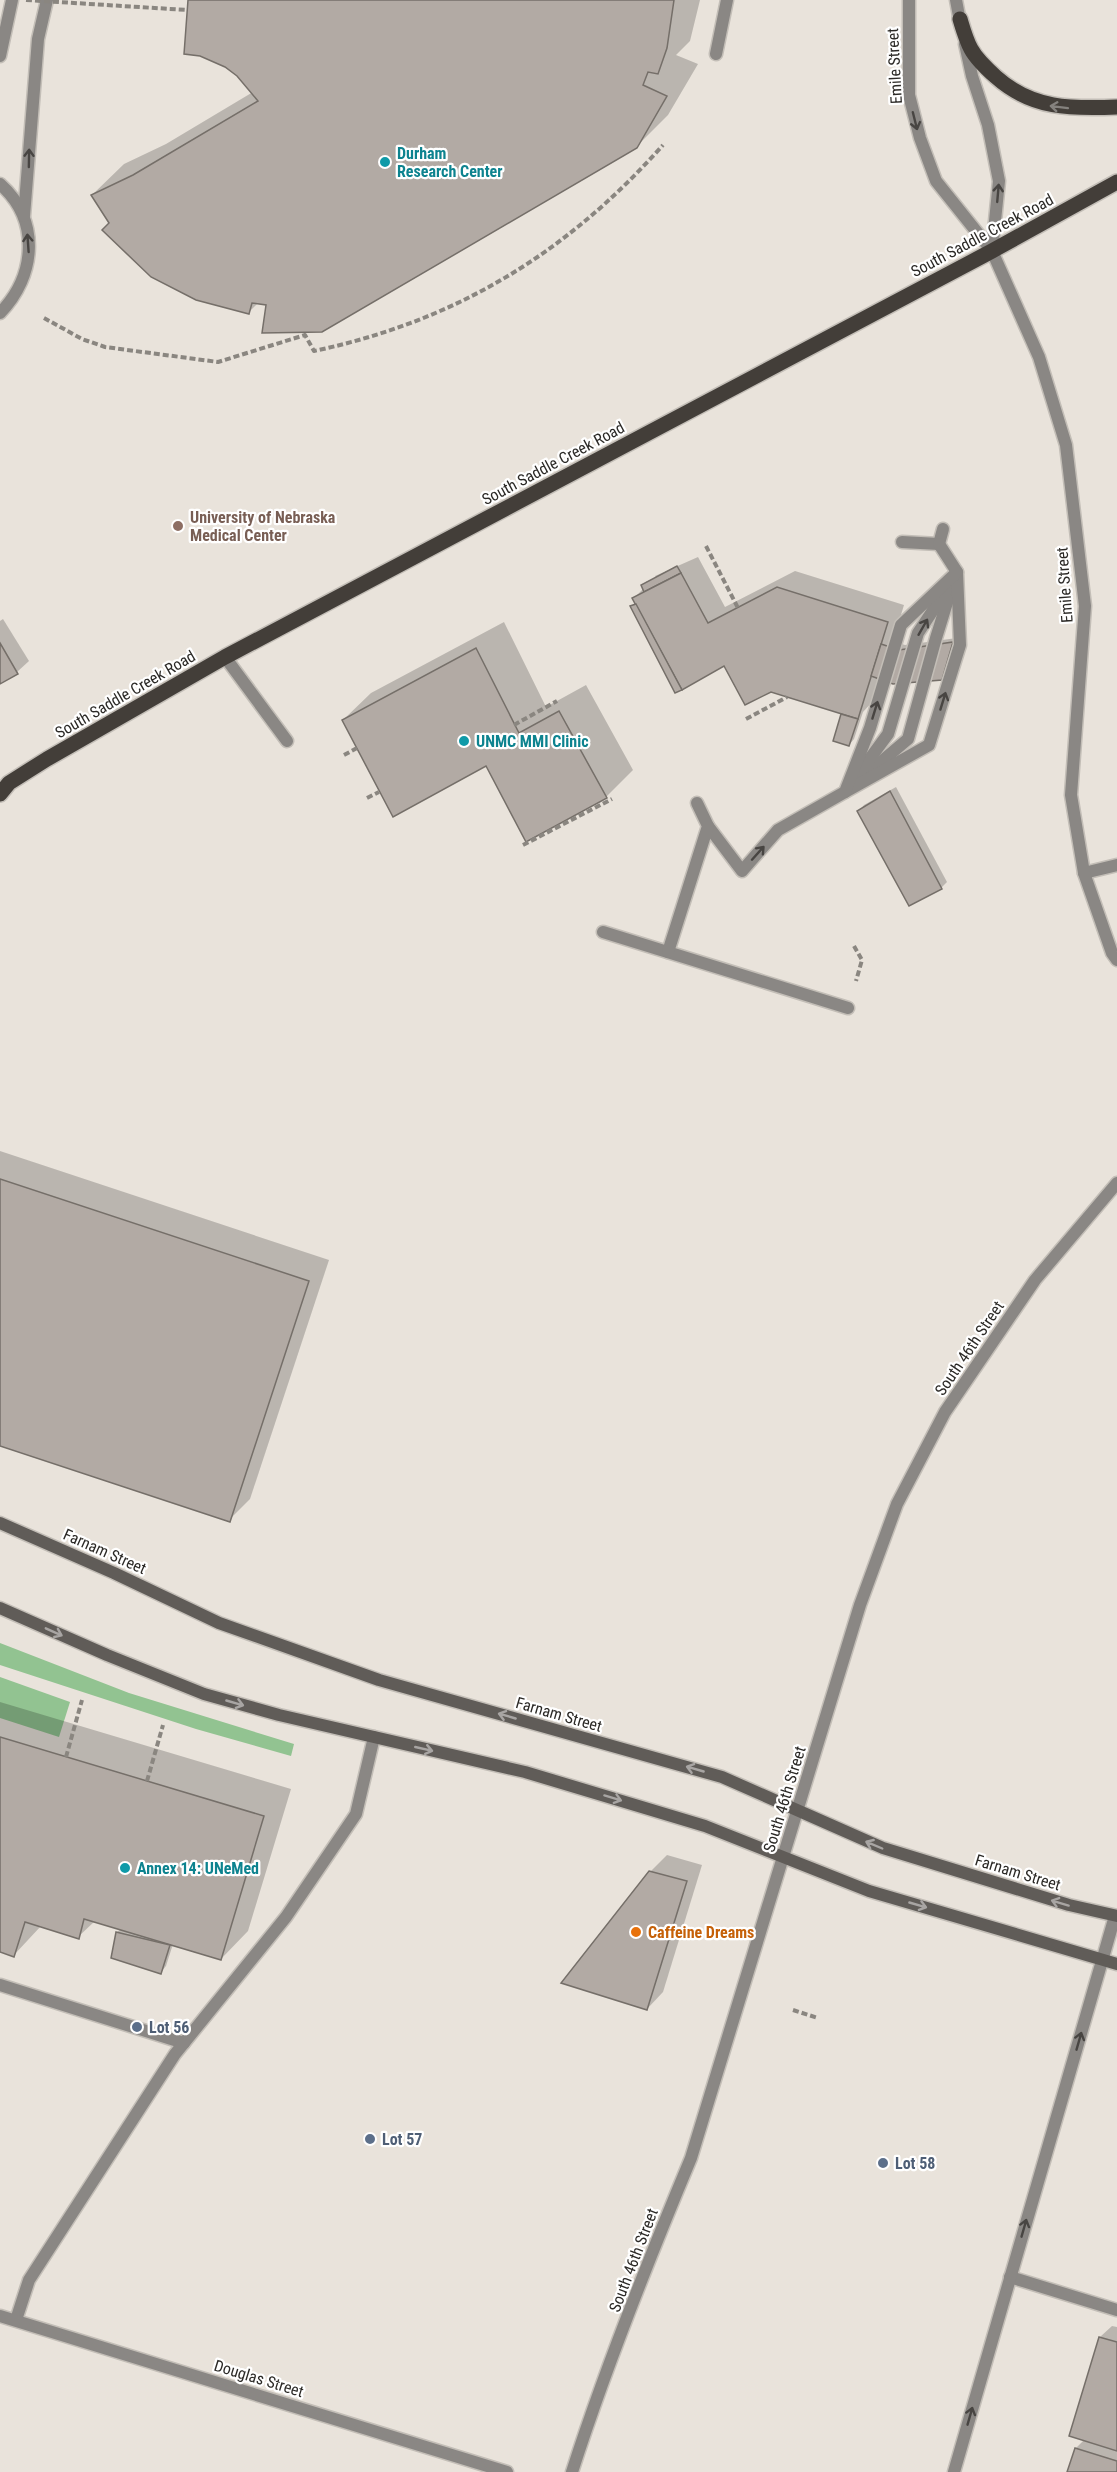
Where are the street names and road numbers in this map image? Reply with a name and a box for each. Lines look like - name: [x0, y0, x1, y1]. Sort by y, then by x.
- street label: Emile Street: [883, 27, 906, 104]
- street label: South Saddle Creek Road: [908, 190, 1057, 281]
- street label: South Saddle Creek Road: [479, 418, 628, 509]
- street label: Emile Street: [1052, 546, 1077, 624]
- street label: South Saddle Creek Road: [52, 647, 199, 742]
- street label: South 46th Street: [931, 1297, 1008, 1399]
- street label: Farnam Street: [60, 1525, 149, 1578]
- street label: Farnam Street: [514, 1693, 604, 1736]
- street label: South 46th Street: [759, 1744, 810, 1854]
- street label: Farnam Street: [973, 1850, 1063, 1895]
- street label: South 46th Street: [605, 2205, 662, 2315]
- street label: Douglas Street: [212, 2356, 306, 2401]

